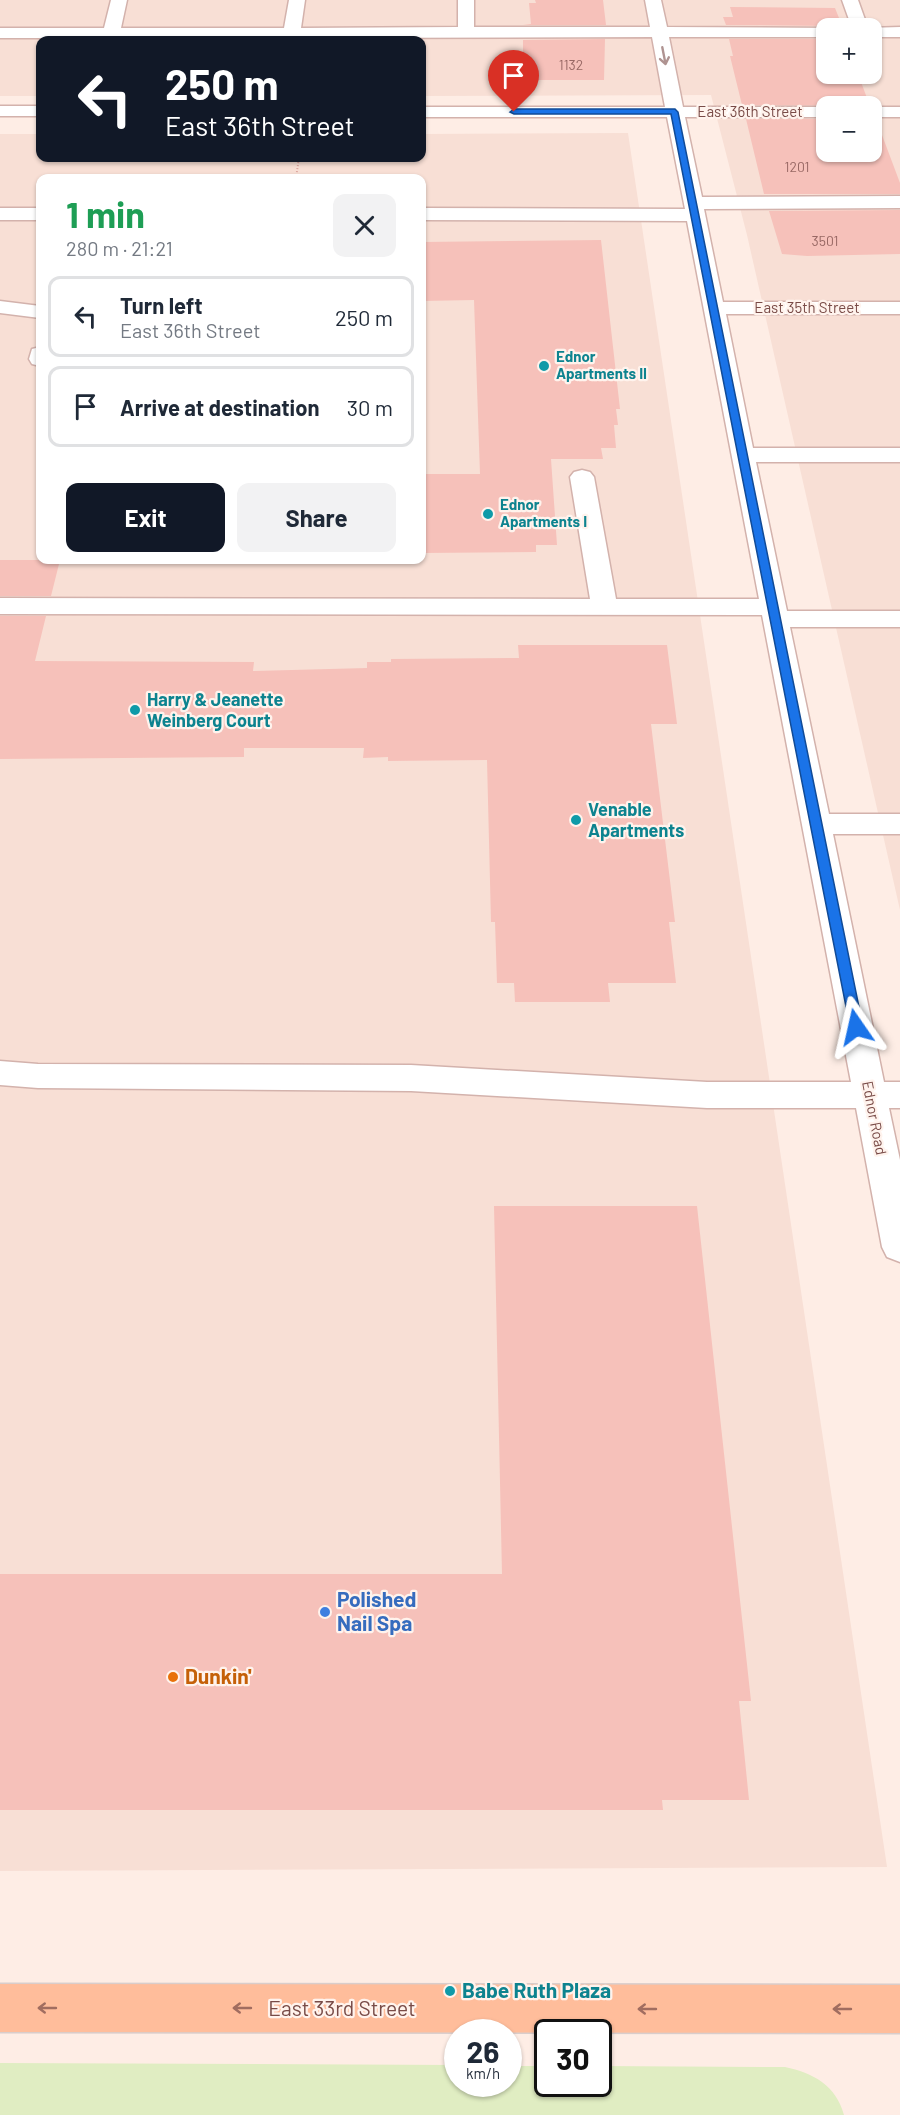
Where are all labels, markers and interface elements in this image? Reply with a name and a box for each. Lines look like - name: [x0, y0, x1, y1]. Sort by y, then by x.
- map controls: [816, 18, 882, 162]
- button: +: [816, 18, 882, 84]
- one-way arrow: [659, 46, 670, 65]
- pin: [488, 50, 539, 112]
- house number: 1132: [559, 56, 583, 73]
- text: 250 m: [165, 58, 279, 108]
- icon: arrive: [497, 59, 530, 92]
- icon: left: [66, 60, 144, 138]
- button: −: [816, 96, 882, 162]
- street label: East 36th Street: [697, 102, 803, 120]
- text: East 36th Street: [165, 109, 355, 141]
- house number: 1201: [785, 158, 809, 175]
- text: 1 min: [66, 192, 145, 235]
- button: close: [333, 194, 396, 257]
- house number: 3501: [812, 232, 838, 249]
- text: 280 m · 21:21: [66, 236, 173, 260]
- text: Turn left: [120, 292, 203, 318]
- street label: East 35th Street: [754, 298, 860, 316]
- icon: left: [69, 300, 102, 333]
- text: 250 m: [335, 304, 393, 330]
- text: East 36th Street: [120, 318, 260, 342]
- place label: Ednor Apartments II: [556, 347, 647, 382]
- marker: Ednor Apartments II: [537, 359, 551, 373]
- icon: arrive: [69, 390, 102, 423]
- text: Arrive at destination: [120, 394, 319, 420]
- text: 30 m: [347, 394, 393, 420]
- button: Exit: [66, 483, 225, 552]
- button: Share: [237, 483, 396, 552]
- place label: Ednor Apartments I: [500, 495, 587, 530]
- marker: Ednor Apartments I: [481, 507, 495, 521]
- place label: Harry & Jeanette Weinberg Court: [147, 688, 283, 731]
- marker: Harry & Jeanette Weinberg Court: [128, 703, 142, 717]
- place label: Venable Apartments: [588, 798, 684, 841]
- marker: Venable Apartments: [569, 813, 583, 827]
- position arrow: [824, 995, 888, 1059]
- street label: Ednor Road: [859, 1079, 891, 1156]
- place label: Polished Nail Spa: [337, 1586, 416, 1635]
- marker: Polished Nail Spa: [318, 1605, 332, 1619]
- place label: Dunkin': [185, 1663, 252, 1688]
- marker: Dunkin': [166, 1670, 180, 1684]
- place label: Babe Ruth Plaza: [462, 1977, 611, 2002]
- marker: Babe Ruth Plaza: [443, 1984, 457, 1998]
- street label: East 33rd Street: [268, 1995, 416, 2020]
- one-way arrow: [37, 2002, 57, 2014]
- one-way arrow: [232, 2002, 252, 2014]
- one-way arrow: [637, 2003, 657, 2015]
- one-way arrow: [832, 2003, 852, 2015]
- speed limit sign: 30: [534, 2019, 612, 2097]
- text: 26: [467, 2033, 499, 2069]
- text: km/h: [466, 2064, 500, 2082]

